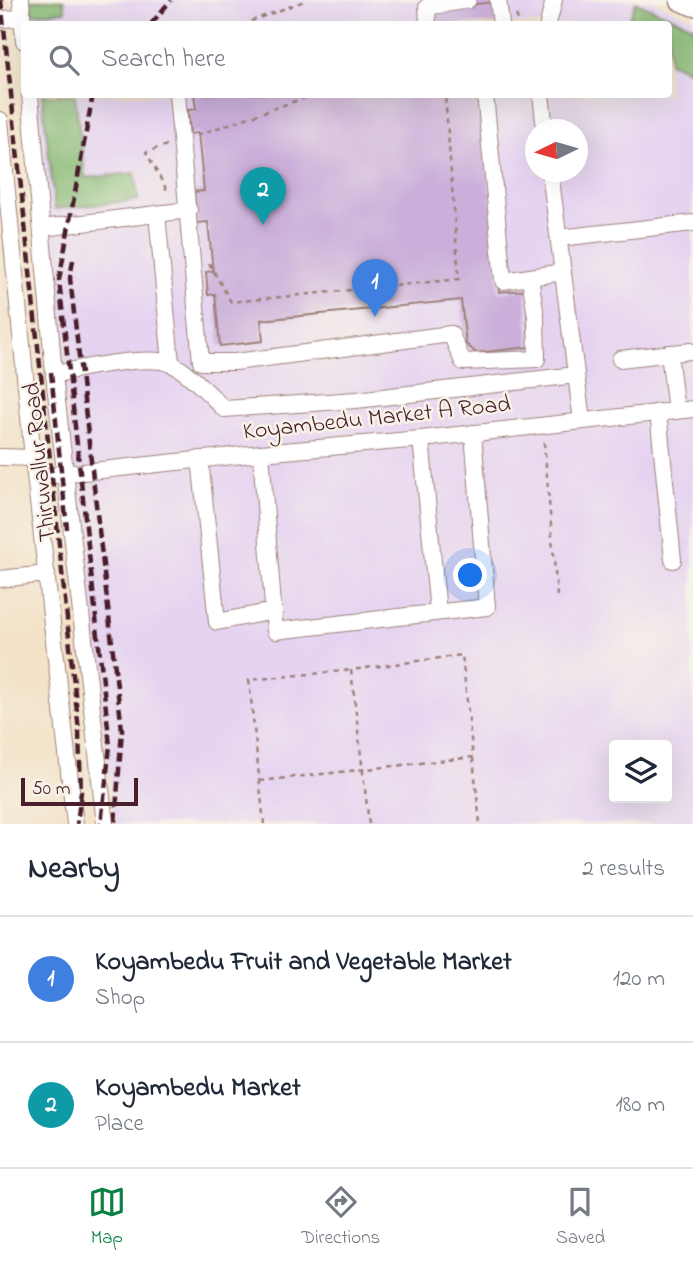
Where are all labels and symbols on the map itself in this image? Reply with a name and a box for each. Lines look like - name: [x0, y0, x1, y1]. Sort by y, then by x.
- north arrow: [525, 119, 588, 182]
- pin: 2: [240, 167, 286, 225]
- pin: 1: [352, 259, 398, 317]
- street label: Thiruvallur Road: [15, 380, 67, 543]
- street label: Koyambedu Market A Road: [241, 387, 513, 451]
- your location: [453, 558, 487, 592]
- scale bar: [21, 775, 138, 807]

